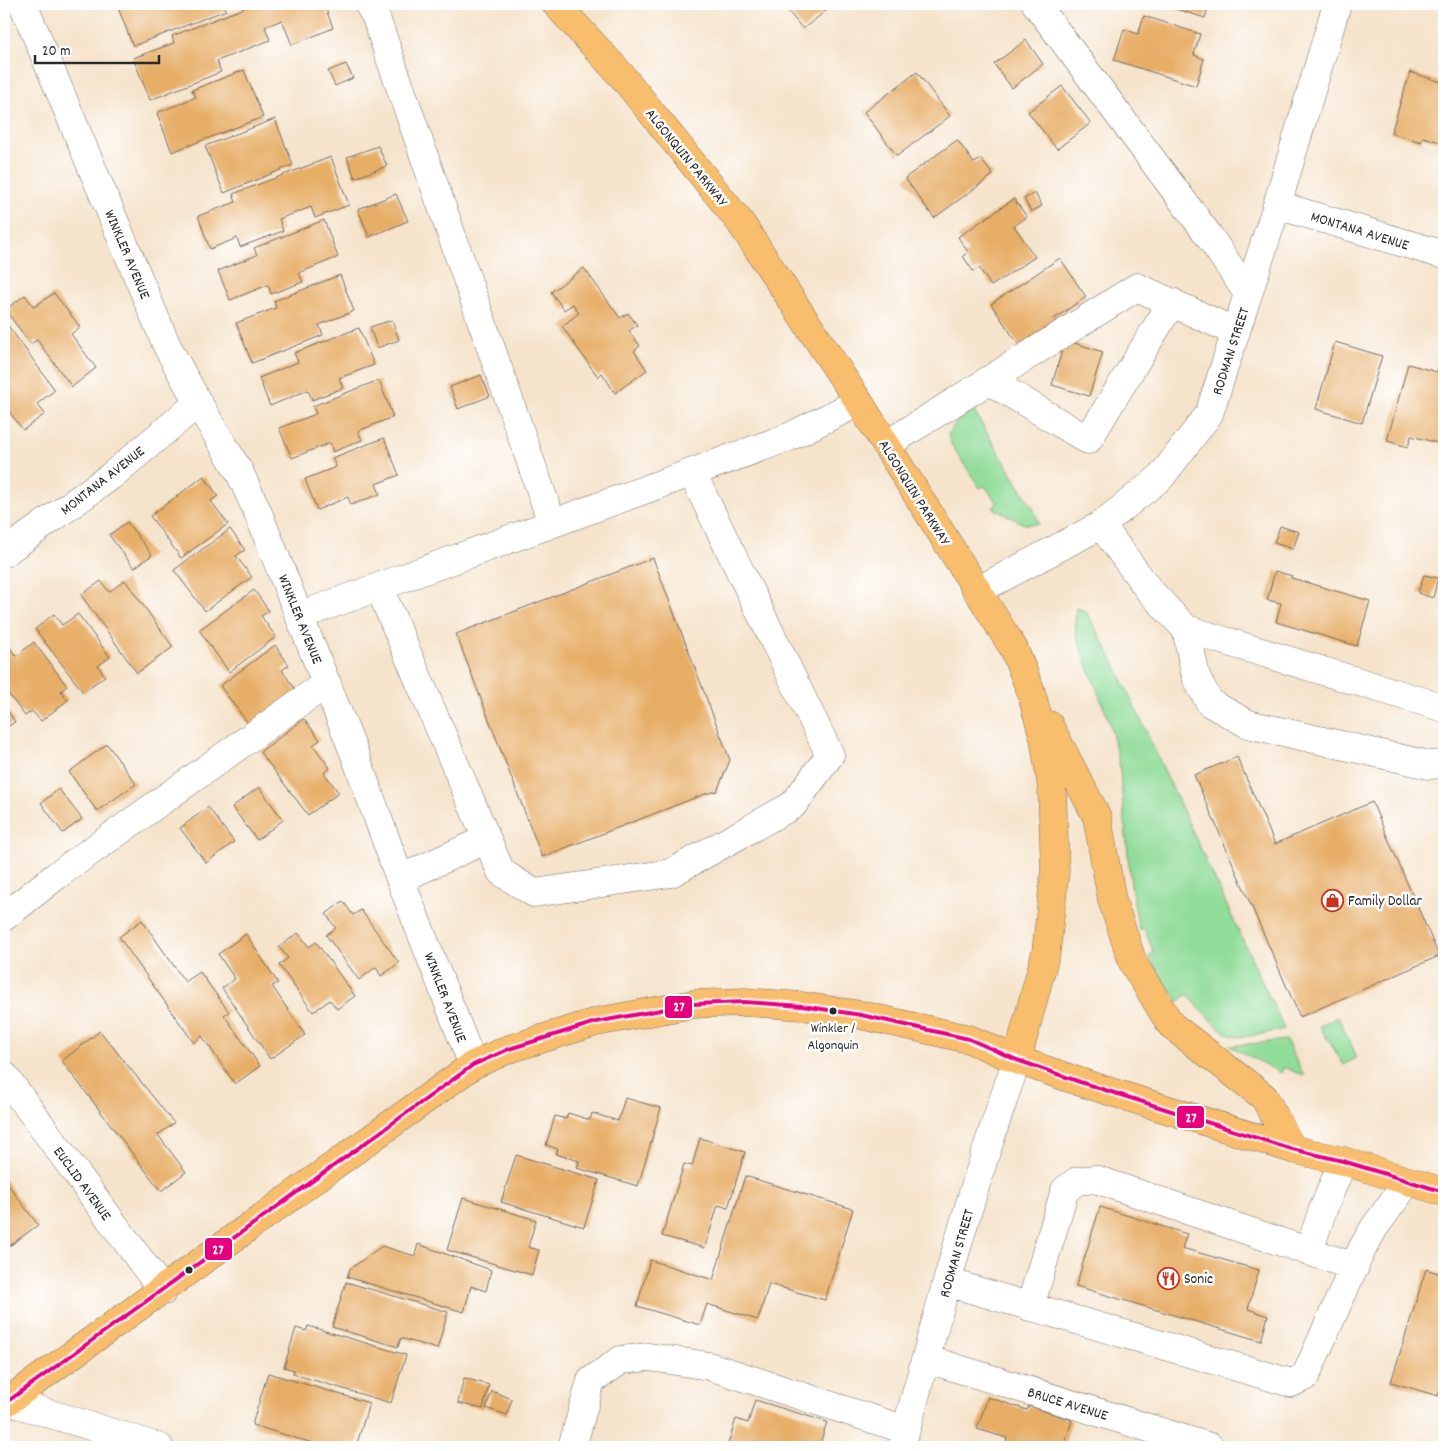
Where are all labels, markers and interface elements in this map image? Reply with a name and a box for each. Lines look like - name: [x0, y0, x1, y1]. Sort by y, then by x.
- scale bar: [35, 32, 159, 64]
- text: 20 m: [42, 41, 70, 63]
- street label: ALGONQUIN PARKWAY: [639, 104, 732, 213]
- street label: WINKLER AVENUE: [97, 207, 155, 303]
- street label: MONTANA AVENUE: [1308, 207, 1411, 257]
- street label: RODMAN STREET: [1207, 305, 1256, 398]
- street label: ALGONQUIN PARKWAY: [872, 436, 955, 551]
- street label: MONTANA AVENUE: [56, 441, 150, 522]
- street label: WINKLER AVENUE: [271, 572, 327, 668]
- shop icon: Family Dollar: [1320, 888, 1344, 912]
- place label: Family Dollar: [1348, 891, 1422, 913]
- street label: WINKLER AVENUE: [417, 949, 471, 1046]
- line badge: 27: [664, 995, 693, 1019]
- text: 27: [673, 998, 685, 1018]
- marker: Winkler / Algonquin: [828, 1006, 838, 1016]
- place label: Winkler / Algonquin: [807, 1019, 859, 1056]
- line badge: 27: [1176, 1105, 1205, 1129]
- text: 27: [1185, 1109, 1197, 1129]
- street label: EUCLID AVENUE: [47, 1142, 116, 1226]
- street label: RODMAN STREET: [935, 1207, 981, 1300]
- line badge: 27: [204, 1237, 233, 1261]
- text: 27: [212, 1241, 224, 1261]
- unlabelled marker: [184, 1265, 194, 1275]
- restaurant icon: Sonic: [1156, 1266, 1180, 1290]
- place label: Sonic: [1184, 1269, 1213, 1291]
- street label: BRUCE AVENUE: [1025, 1382, 1110, 1428]

